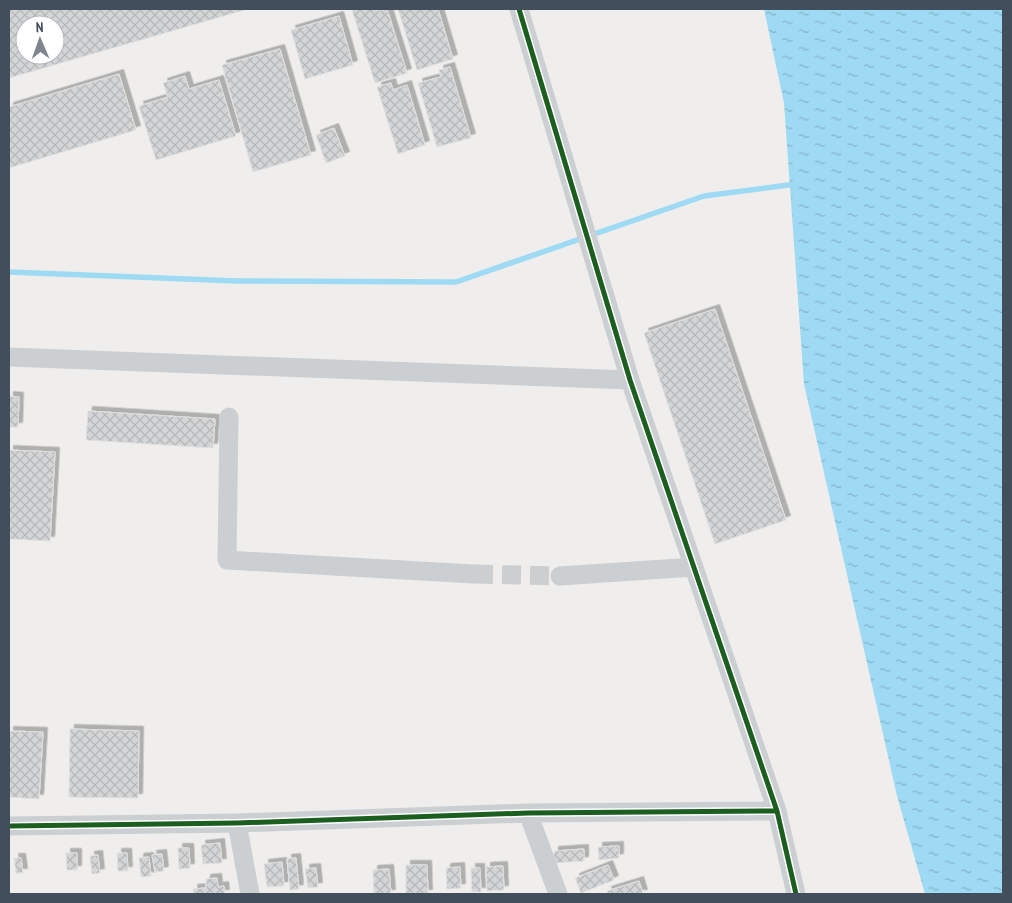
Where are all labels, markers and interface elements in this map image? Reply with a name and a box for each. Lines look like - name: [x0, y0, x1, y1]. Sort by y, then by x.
- north arrow: [15, 15, 65, 65]
- text: N: [35, 18, 44, 36]

